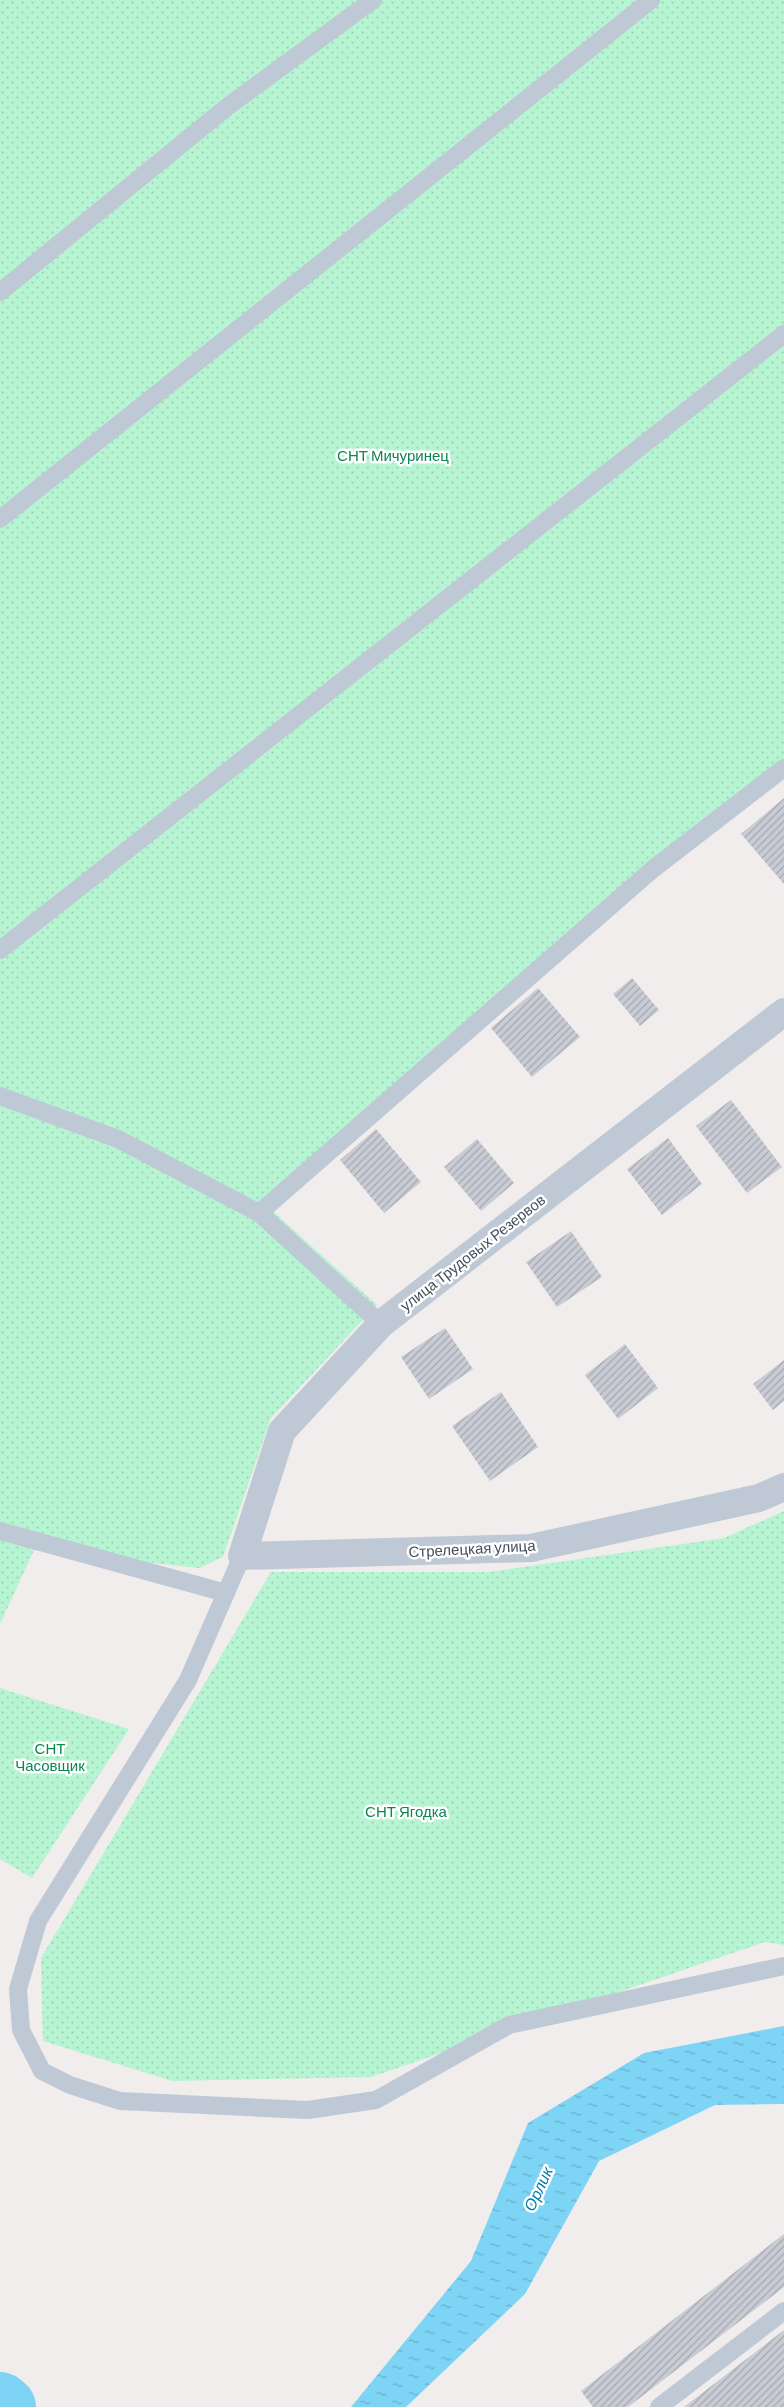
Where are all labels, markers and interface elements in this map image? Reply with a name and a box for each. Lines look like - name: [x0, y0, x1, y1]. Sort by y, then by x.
- park label: СНТ Мичуринец: [337, 446, 449, 464]
- street label: улица Трудовых Резервов: [396, 1190, 548, 1314]
- street label: Стрелецкая улица: [408, 1536, 537, 1560]
- park label: СНТ Часовщик: [15, 1739, 85, 1774]
- park label: СНТ Ягодка: [365, 1802, 448, 1820]
- water label: Орлик: [519, 2162, 557, 2214]

